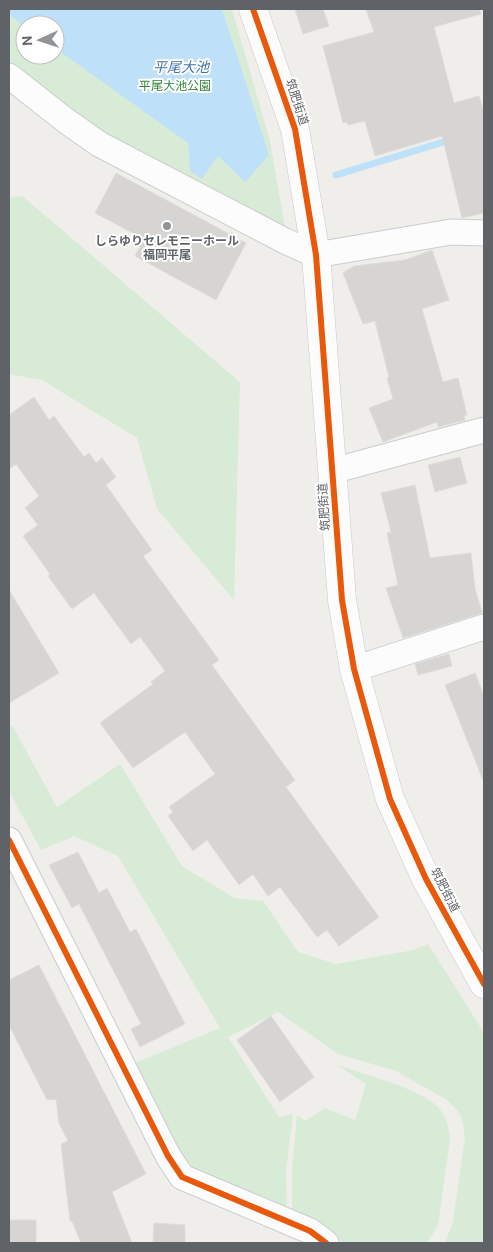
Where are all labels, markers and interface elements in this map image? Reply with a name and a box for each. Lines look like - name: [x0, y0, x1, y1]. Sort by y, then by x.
- north arrow: [15, 15, 65, 65]
- text: N: [19, 35, 35, 46]
- water label: 平尾大池: [153, 59, 211, 75]
- street label: 筑肥街道: [284, 77, 311, 127]
- park label: 平尾大池公園: [139, 79, 211, 92]
- marker: しらゆりセレモニーホール 福岡平尾: [161, 220, 173, 232]
- place label: しらゆりセレモニーホール 福岡平尾: [95, 234, 239, 261]
- street label: 筑肥街道: [315, 483, 332, 531]
- street label: 筑肥街道: [429, 865, 462, 914]

